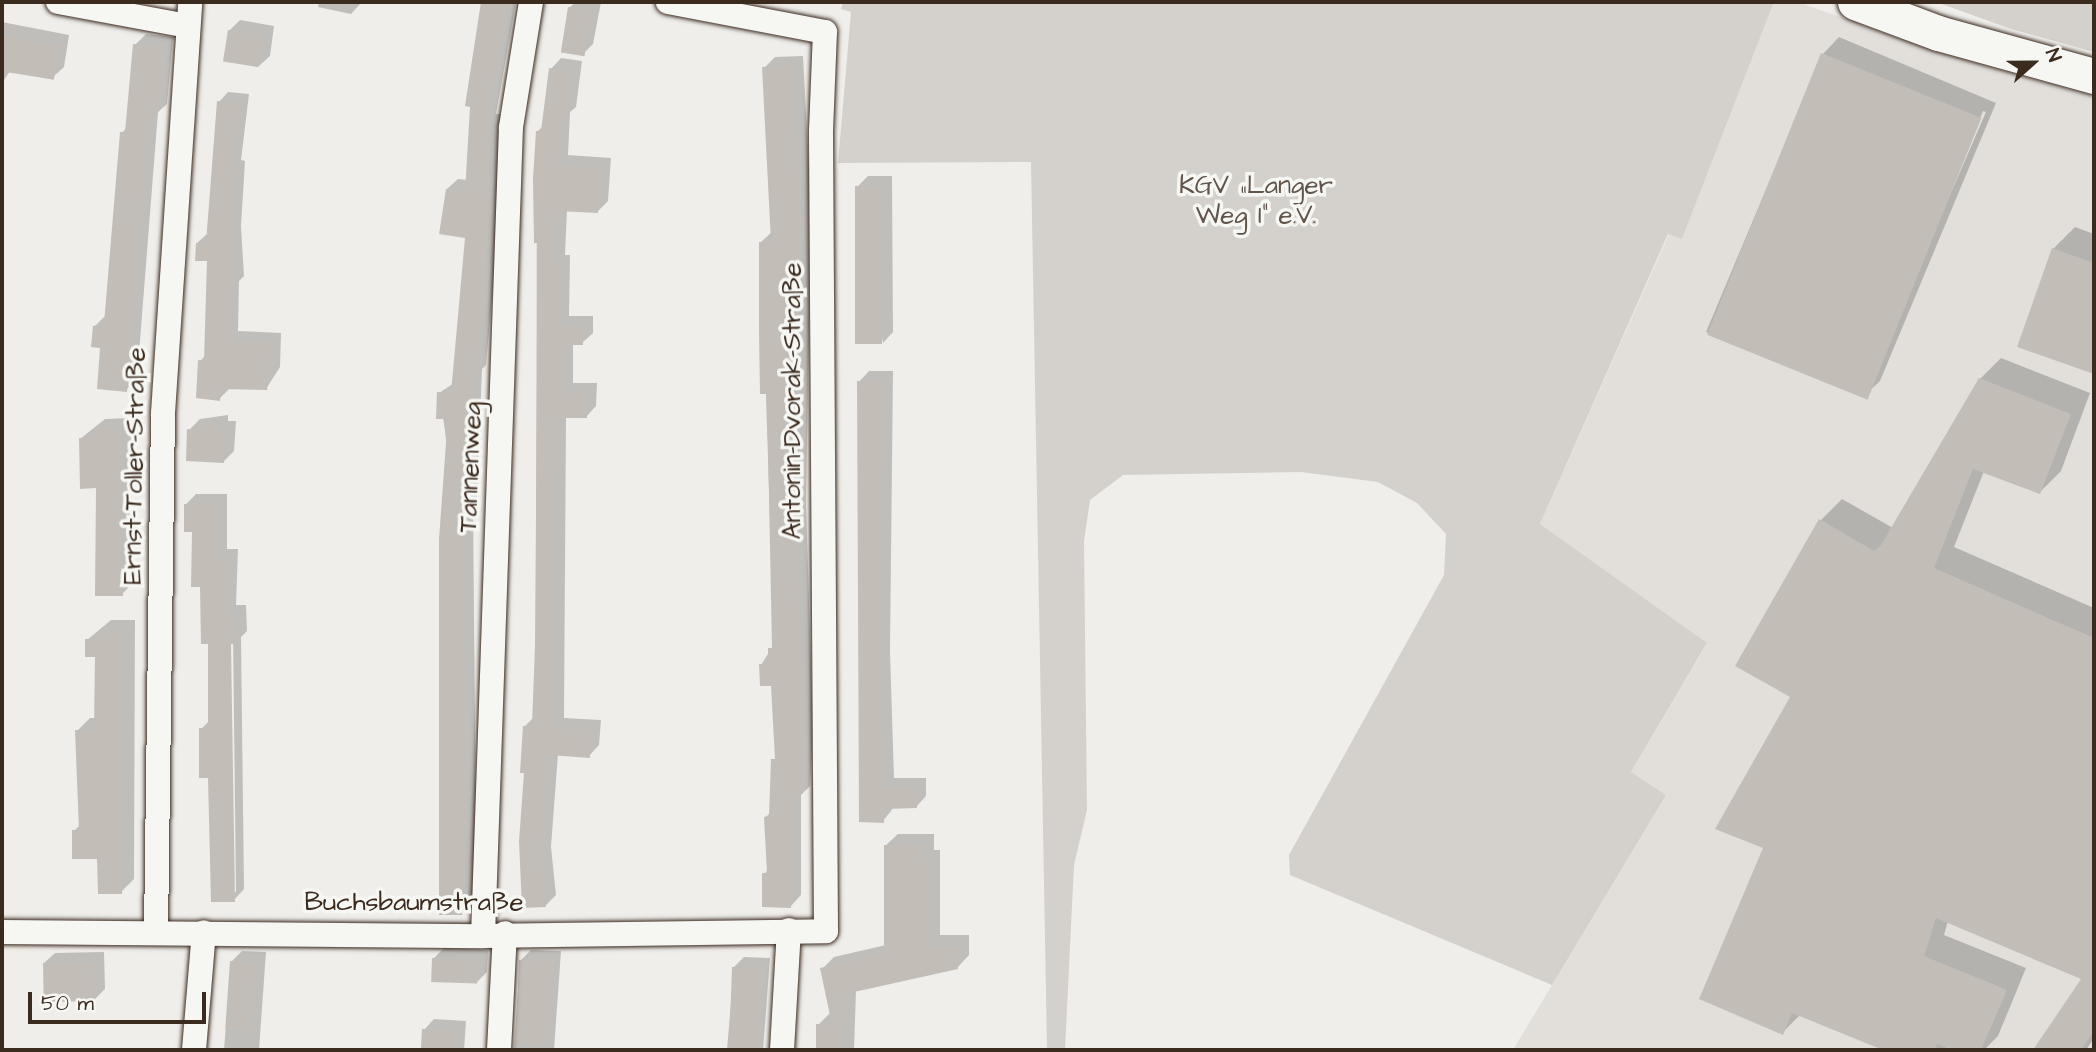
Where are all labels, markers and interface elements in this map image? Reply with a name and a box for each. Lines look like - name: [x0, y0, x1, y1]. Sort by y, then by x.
- north arrow: [1998, 28, 2068, 98]
- text: N: [2038, 45, 2068, 66]
- park label: KGV „Langer Weg I“ e.V.: [1179, 170, 1333, 232]
- street label: Antonin-Dvorak-Straße: [777, 263, 809, 539]
- street label: Ernst-Toller-Straße: [117, 347, 153, 585]
- street label: Tannenweg: [453, 401, 489, 533]
- street label: Buchsbaumstraße: [304, 887, 524, 919]
- scale bar: [32, 978, 210, 1022]
- text: 50 m: [41, 989, 94, 1018]

